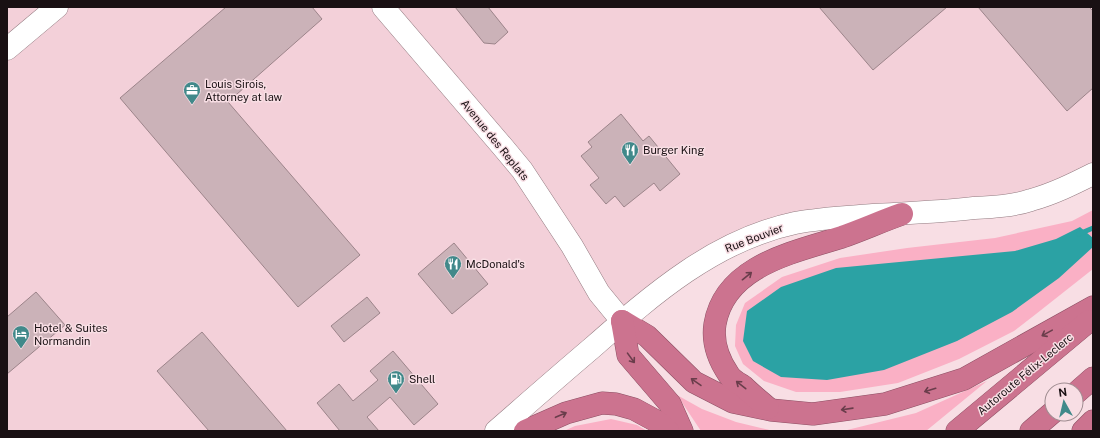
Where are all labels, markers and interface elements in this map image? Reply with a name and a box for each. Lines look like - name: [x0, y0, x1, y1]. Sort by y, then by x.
- place label: Louis Sirois, Attorney at law: [205, 78, 283, 103]
- office icon: Louis Sirois, Attorney at law: [182, 80, 202, 105]
- street label: Avenue des Replats: [459, 97, 531, 183]
- restaurant icon: Burger King: [620, 140, 640, 165]
- place label: Burger King: [643, 144, 704, 156]
- street label: Rue Bouvier: [723, 221, 785, 255]
- restaurant icon: McDonald's: [443, 254, 463, 279]
- place label: McDonald's: [466, 258, 525, 270]
- one-way arrow: [741, 271, 752, 280]
- place label: Hotel & Suites Normandin: [34, 322, 108, 347]
- hotel icon: Hotel & Suites Normandin: [11, 324, 31, 349]
- one-way arrow: [1041, 329, 1053, 337]
- street label: Autoroute Félix-Leclerc: [975, 331, 1075, 417]
- one-way arrow: [627, 353, 635, 364]
- fuel station icon: Shell: [386, 369, 406, 394]
- place label: Shell: [409, 373, 435, 385]
- one-way arrow: [690, 378, 701, 386]
- one-way arrow: [735, 381, 746, 389]
- north arrow: [1044, 382, 1084, 422]
- one-way arrow: [925, 386, 937, 394]
- text: N: [1058, 386, 1068, 399]
- one-way arrow: [841, 405, 854, 413]
- one-way arrow: [554, 411, 566, 418]

